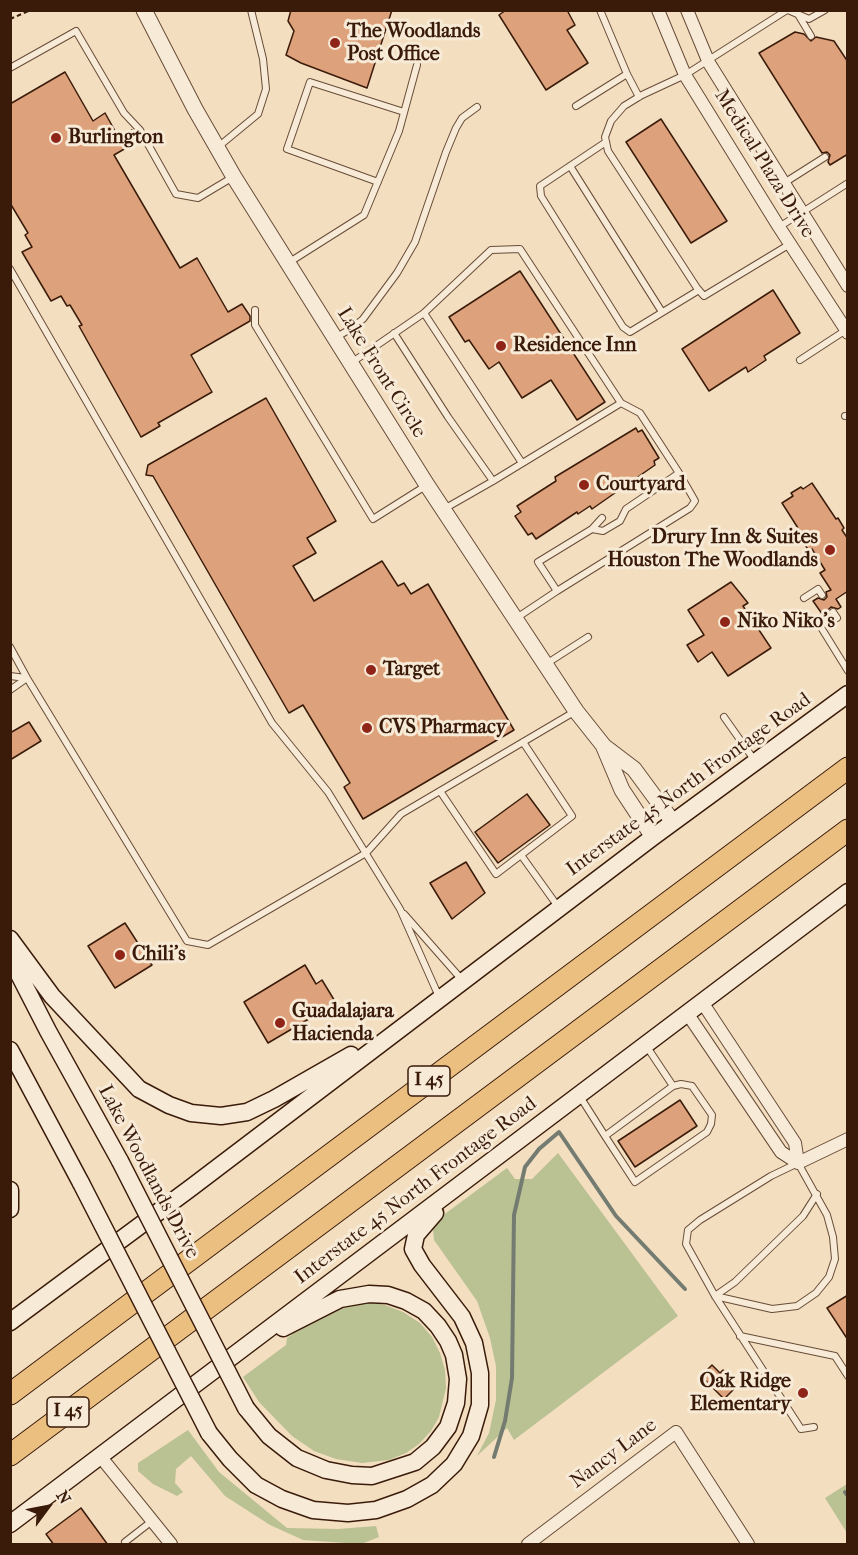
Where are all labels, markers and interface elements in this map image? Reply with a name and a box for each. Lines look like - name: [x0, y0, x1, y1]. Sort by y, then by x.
- place label: The Woodlands Post Office: [347, 20, 480, 67]
- marker: The Woodlands Post Office: [328, 36, 342, 50]
- street label: Medical Plaza Drive: [709, 85, 819, 243]
- place label: Burlington: [68, 126, 163, 150]
- marker: Burlington: [49, 131, 63, 145]
- street label: Lake Front Circle: [331, 303, 431, 443]
- place label: Residence Inn: [513, 334, 637, 358]
- marker: Residence Inn: [494, 339, 508, 353]
- place label: Courtyard: [596, 473, 685, 497]
- marker: Courtyard: [577, 478, 591, 492]
- place label: Drury Inn & Suites Houston The Woodlands: [607, 526, 818, 573]
- marker: Drury Inn & Suites Houston The Woodlands: [823, 543, 837, 557]
- place label: Niko Niko's: [737, 610, 835, 634]
- marker: Niko Niko's: [718, 615, 732, 629]
- place label: Target: [383, 658, 440, 682]
- marker: Target: [364, 663, 378, 677]
- street label: Interstate 45 North Frontage Road: [562, 688, 816, 882]
- place label: CVS Pharmacy: [379, 716, 506, 740]
- marker: CVS Pharmacy: [360, 721, 374, 735]
- place label: Chili's: [132, 943, 186, 967]
- marker: Chili's: [113, 948, 127, 962]
- place label: Guadalajara Hacienda: [292, 1000, 394, 1047]
- marker: Guadalajara Hacienda: [273, 1016, 287, 1030]
- road number: I 45: [408, 1066, 450, 1096]
- street label: Lake Woodlands Drive: [92, 1081, 204, 1263]
- street label: Interstate 45 North Frontage Road: [290, 1092, 542, 1290]
- place label: Oak Ridge Elementary: [690, 1370, 791, 1417]
- marker: Oak Ridge Elementary: [796, 1386, 810, 1400]
- road number: I 45: [47, 1397, 89, 1427]
- street label: Nancy Lane: [566, 1414, 662, 1494]
- north arrow: [18, 1477, 78, 1537]
- text: N: [52, 1487, 75, 1507]

